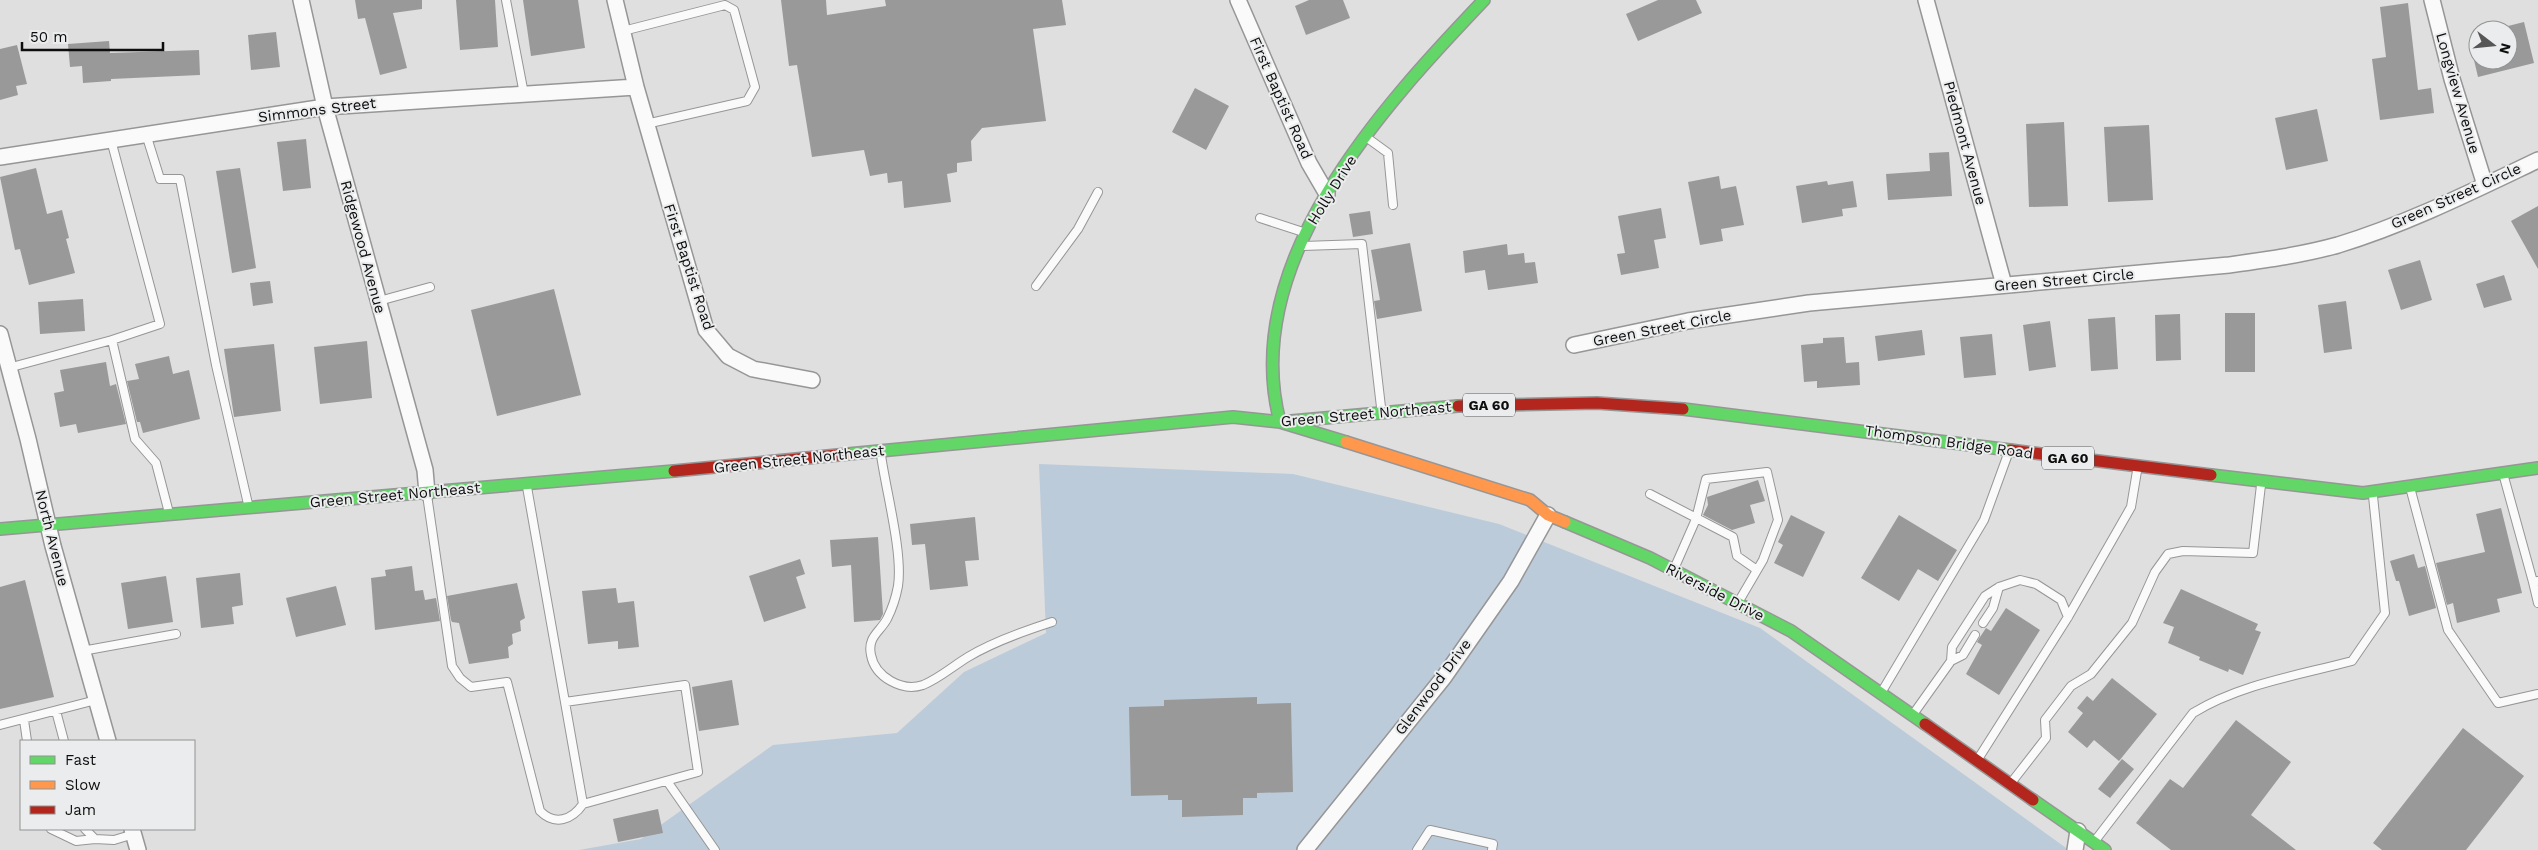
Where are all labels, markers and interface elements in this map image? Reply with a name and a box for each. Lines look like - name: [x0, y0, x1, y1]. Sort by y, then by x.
- scale bar: [22, 20, 164, 52]
- north arrow: [2468, 20, 2518, 70]
- text: 50 m: [30, 28, 67, 46]
- street label: Longview Avenue: [2432, 30, 2484, 156]
- street label: First Baptist Road: [1246, 34, 1316, 162]
- text: N: [2496, 41, 2515, 56]
- street label: Piedmont Avenue: [1940, 79, 1990, 207]
- street label: Simmons Street: [257, 94, 378, 126]
- street label: Holly Drive: [1304, 152, 1360, 228]
- street label: Green Street Circle: [2388, 159, 2524, 233]
- street label: Ridgewood Avenue: [337, 178, 389, 316]
- street label: First Baptist Road: [660, 201, 718, 333]
- street label: Green Street Circle: [1993, 265, 2135, 295]
- street label: Green Street Circle: [1591, 306, 1733, 350]
- road number: GA 60: [1463, 394, 1515, 416]
- street label: Green Street Northeast: [1280, 398, 1453, 430]
- street label: Thompson Bridge Road: [1864, 421, 2034, 463]
- street label: Green Street Northeast: [713, 441, 886, 477]
- road number: GA 60: [2042, 446, 2094, 469]
- street label: Green Street Northeast: [309, 479, 482, 511]
- street label: North Avenue: [31, 488, 73, 588]
- street label: Riverside Drive: [1663, 559, 1767, 625]
- street label: Glenwood Drive: [1391, 635, 1475, 739]
- legend: [20, 740, 195, 830]
- text: Fast: [65, 751, 97, 769]
- text: Slow: [65, 776, 101, 794]
- text: Jam: [65, 801, 96, 819]

